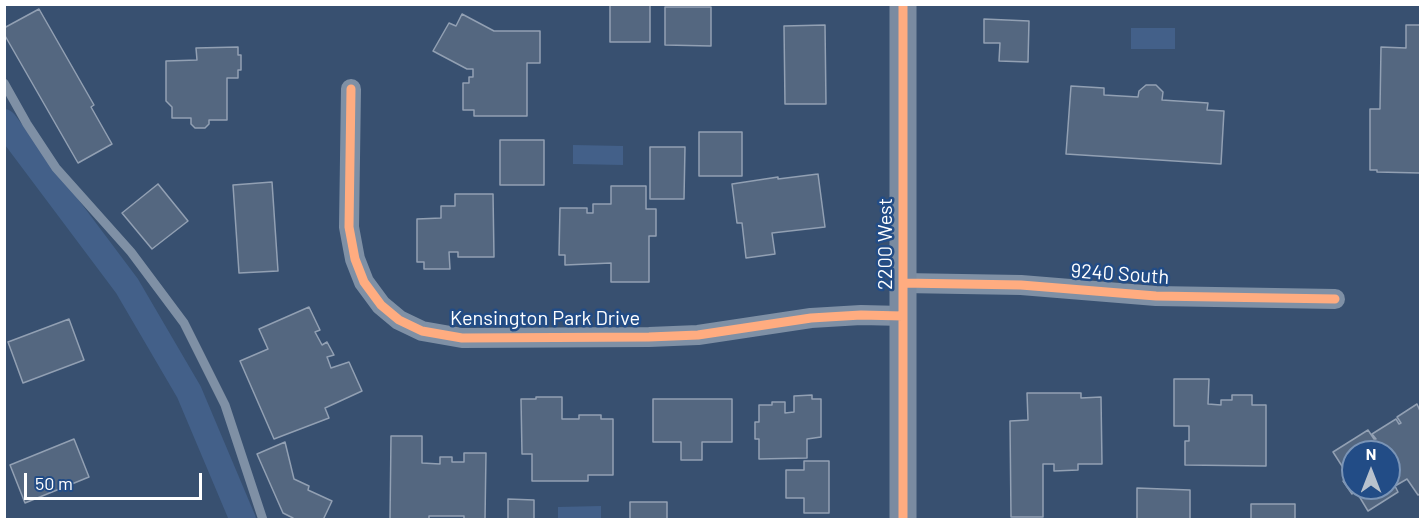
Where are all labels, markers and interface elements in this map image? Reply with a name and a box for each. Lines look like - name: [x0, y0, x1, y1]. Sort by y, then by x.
- street label: 2200 West: [873, 198, 897, 290]
- street label: 9240 South: [1070, 259, 1170, 289]
- street label: Kensington Park Drive: [450, 306, 640, 330]
- north arrow: [1341, 440, 1401, 500]
- text: N: [1366, 444, 1376, 463]
- scale bar: [27, 461, 206, 499]
- text: 50 m: [35, 472, 73, 494]

